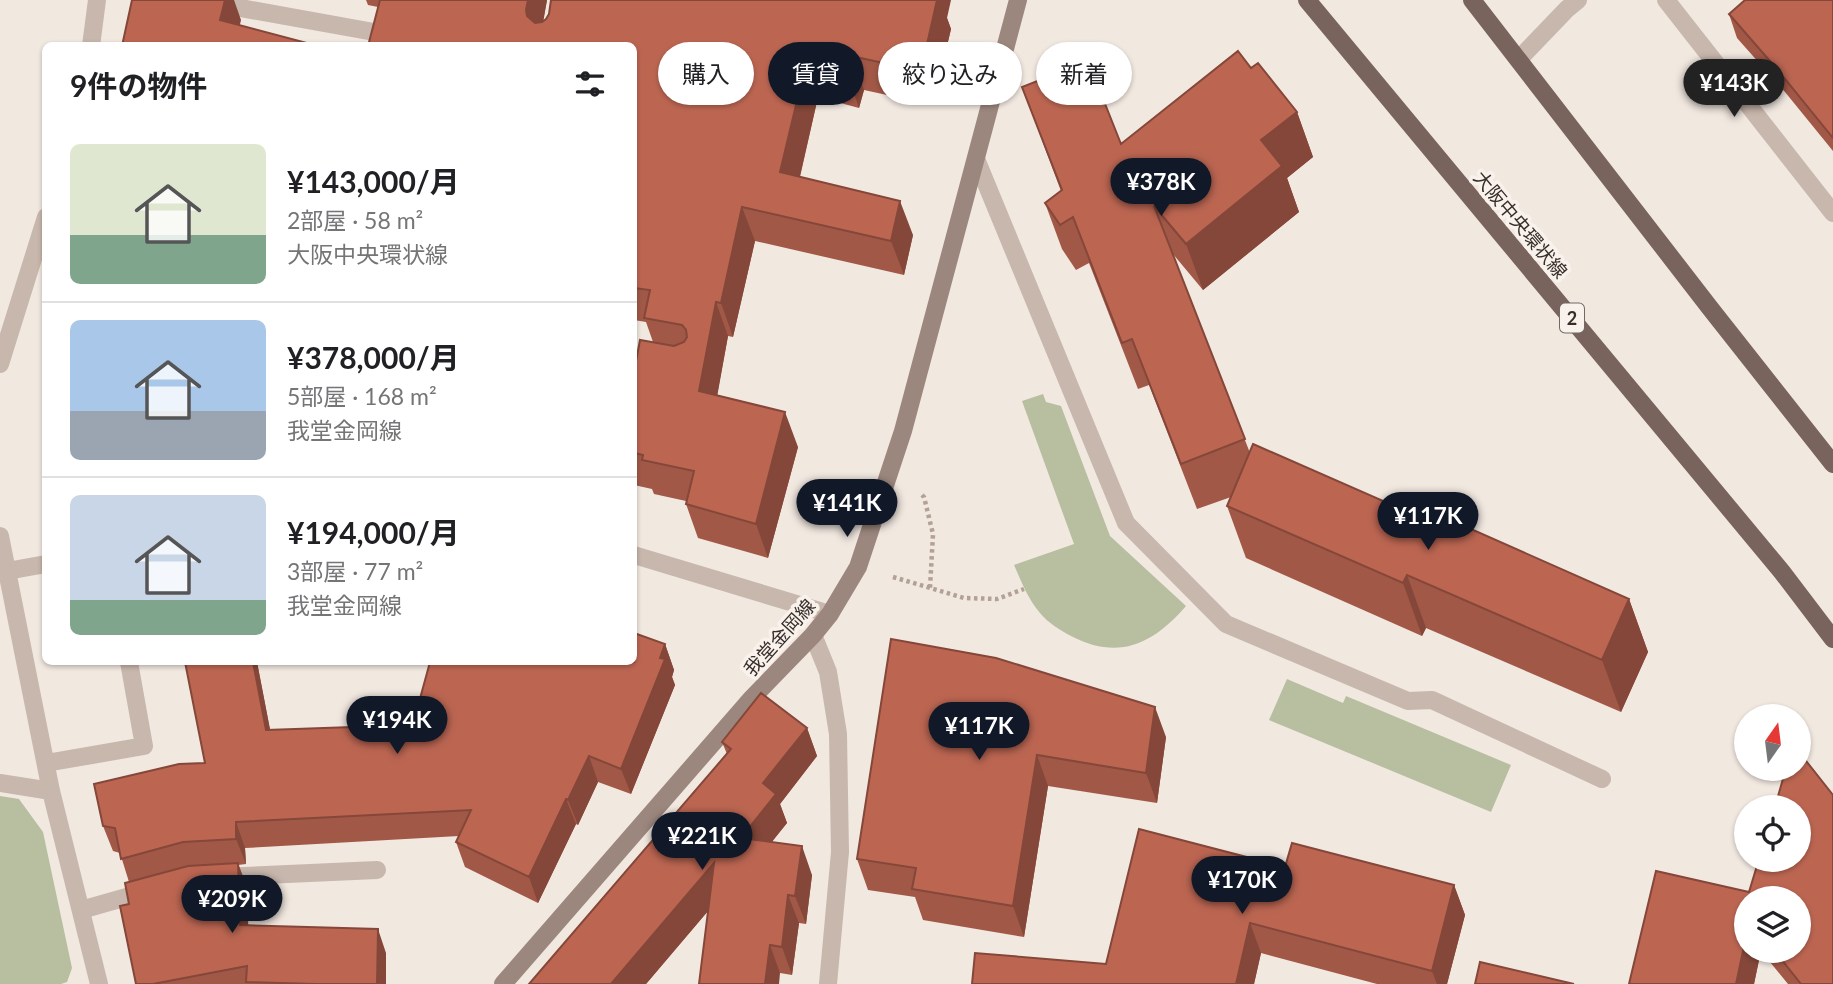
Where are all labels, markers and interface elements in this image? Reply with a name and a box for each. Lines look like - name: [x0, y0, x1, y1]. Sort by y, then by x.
- chip: 購入: [658, 42, 754, 105]
- chip: 賃貸: [768, 42, 864, 105]
- chip: 絞り込み: [878, 42, 1022, 105]
- chip: 新着: [1036, 42, 1132, 105]
- pin: ¥143K: [1685, 60, 1783, 119]
- icon: filters: [571, 65, 609, 103]
- text: 9件の物件: [70, 67, 207, 103]
- text: ¥143K: [1699, 68, 1769, 96]
- pin: ¥378K: [1112, 158, 1210, 218]
- text: ¥143,000/月: [287, 163, 460, 199]
- street label: 大阪中央環状線: [1469, 166, 1573, 282]
- text: ¥378K: [1126, 167, 1196, 195]
- icon: home: [126, 172, 210, 256]
- text: 2部屋 · 58 m²: [287, 206, 423, 234]
- text: 大阪中央環状線: [287, 240, 448, 268]
- road number: 2: [1560, 304, 1584, 332]
- text: ¥378,000/月: [287, 339, 460, 375]
- icon: home: [126, 348, 210, 432]
- text: 5部屋 · 168 m²: [287, 382, 437, 410]
- text: 我堂金岡線: [287, 416, 402, 444]
- pin: ¥141K: [798, 480, 896, 539]
- text: ¥141K: [812, 488, 882, 516]
- pin: ¥117K: [1379, 492, 1477, 552]
- text: ¥117K: [1393, 501, 1463, 529]
- text: ¥194,000/月: [287, 514, 460, 550]
- icon: home: [126, 523, 210, 607]
- text: 3部屋 · 77 m²: [287, 557, 423, 585]
- text: 我堂金岡線: [287, 591, 402, 619]
- street label: 我堂金岡線: [739, 594, 819, 680]
- pin: ¥194K: [348, 696, 446, 756]
- pin: ¥117K: [930, 702, 1028, 762]
- north arrow: [1734, 704, 1811, 780]
- map controls: [1734, 704, 1811, 963]
- text: ¥194K: [362, 705, 432, 733]
- text: ¥117K: [944, 711, 1014, 739]
- button: locate: [1734, 795, 1811, 872]
- pin: ¥221K: [653, 812, 751, 872]
- text: ¥221K: [667, 821, 737, 849]
- pin: ¥170K: [1193, 856, 1291, 916]
- text: ¥170K: [1207, 865, 1277, 893]
- pin: ¥209K: [183, 876, 281, 935]
- text: ¥209K: [197, 884, 267, 912]
- button: layers: [1734, 886, 1811, 963]

